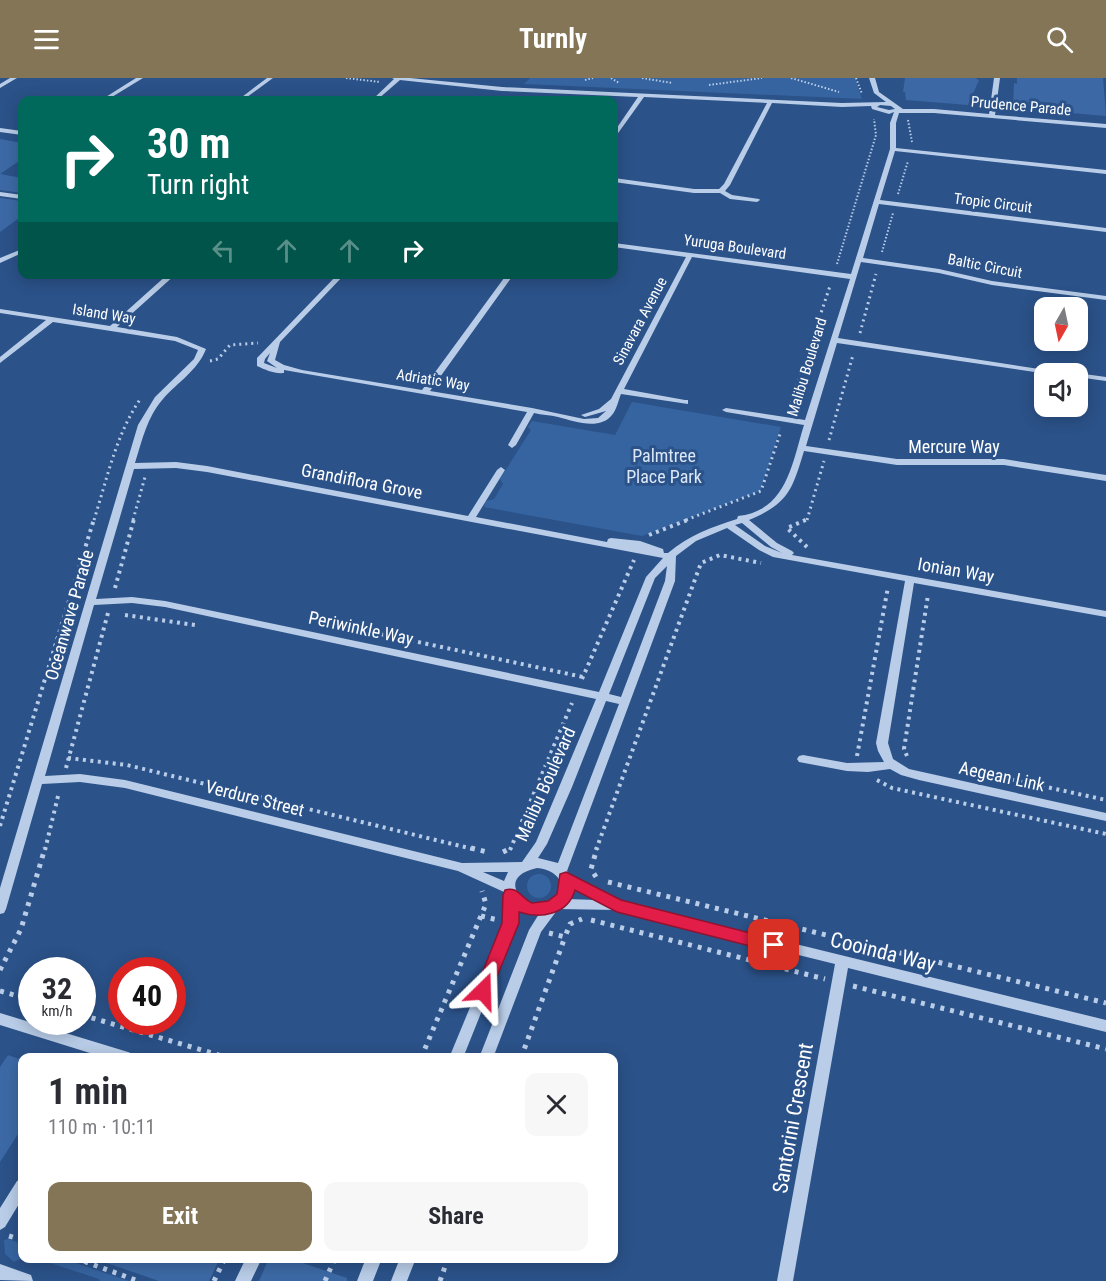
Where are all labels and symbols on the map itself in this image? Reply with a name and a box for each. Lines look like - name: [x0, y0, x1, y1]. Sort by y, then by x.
- street label: Prudence Parade: [970, 93, 1072, 119]
- street label: Tropic Circuit: [953, 189, 1033, 217]
- street label: Yuruga Boulevard: [683, 231, 787, 263]
- street label: Baltic Circuit: [946, 250, 1024, 282]
- street label: Sinavara Avenue: [609, 274, 671, 368]
- north arrow: [1034, 297, 1088, 351]
- street label: Island Way: [71, 300, 137, 328]
- street label: Malibu Boulevard: [783, 315, 831, 419]
- street label: Adriatic Way: [395, 365, 471, 395]
- street label: Mercure Way: [908, 436, 1000, 457]
- park label: Palmtree Place Park: [626, 445, 702, 487]
- street label: Grandiflora Grove: [300, 459, 424, 503]
- street label: Oceanwave Parade: [40, 547, 98, 683]
- street label: Ionian Way: [916, 553, 996, 587]
- street label: Periwinkle Way: [307, 607, 416, 649]
- street label: Malibu Boulevard: [510, 724, 580, 844]
- street label: Aegean Link: [957, 757, 1047, 795]
- street label: Verdure Street: [203, 776, 307, 820]
- pin: [748, 919, 799, 970]
- street label: Cooinda Way: [828, 927, 938, 977]
- speed limit sign: 40: [108, 957, 186, 1035]
- position arrow: [451, 959, 515, 1023]
- street label: Santorini Crescent: [768, 1041, 818, 1195]

